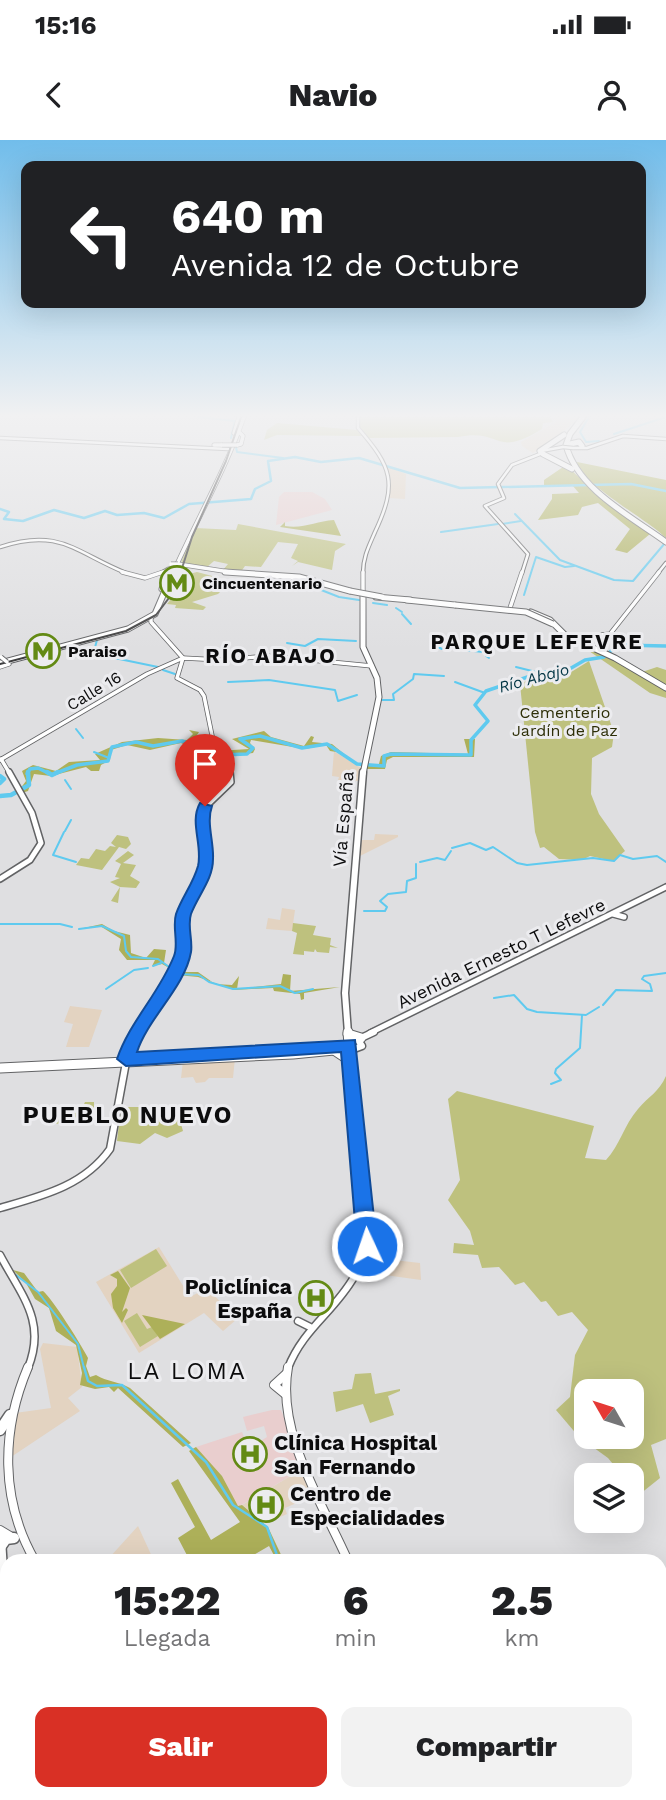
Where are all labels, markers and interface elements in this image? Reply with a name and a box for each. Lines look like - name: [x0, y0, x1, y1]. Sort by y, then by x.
- text: 15:16: [35, 10, 96, 40]
- icon: back: [35, 76, 73, 114]
- text: Navio: [289, 76, 377, 114]
- icon: person: [593, 76, 631, 114]
- text: 640 m: [171, 187, 325, 245]
- icon: left: [56, 189, 147, 280]
- text: Avenida 12 de Octubre: [171, 246, 520, 284]
- metro station icon: Cincuentenario: [158, 564, 196, 602]
- place label: Cincuentenario: [202, 574, 323, 593]
- district label: PARQUE LEFEVRE: [431, 629, 643, 654]
- metro station icon: Paraiso: [24, 632, 62, 670]
- place label: Paraiso: [68, 642, 127, 661]
- district label: RÍO ABAJO: [205, 643, 337, 668]
- water label: Río Abajo: [497, 659, 571, 697]
- street label: Calle 16: [63, 667, 125, 715]
- park label: Cementerio Jardín de Paz: [512, 703, 618, 740]
- pin: [175, 734, 235, 806]
- icon: arrive: [186, 745, 224, 783]
- street label: Vía España: [328, 770, 358, 868]
- street label: Avenida Ernesto T Lefevre: [393, 893, 609, 1013]
- district label: PUEBLO NUEVO: [23, 1101, 233, 1129]
- position arrow: [330, 1209, 404, 1283]
- place label: Policlínica España: [185, 1274, 293, 1323]
- hospital icon: Policlínica España: [297, 1279, 335, 1317]
- district label: LA LOMA: [127, 1357, 247, 1385]
- north arrow: [574, 1379, 644, 1449]
- map controls: [574, 1379, 644, 1533]
- place label: Clínica Hospital San Fernando: [274, 1430, 437, 1479]
- hospital icon: Clínica Hospital San Fernando: [231, 1435, 269, 1473]
- button: layers: [574, 1463, 644, 1533]
- place label: Centro de Especialidades: [290, 1481, 445, 1530]
- hospital icon: Centro de Especialidades: [247, 1486, 285, 1524]
- text: 15:22: [114, 1576, 220, 1625]
- text: 6: [343, 1576, 369, 1625]
- text: 2.5: [491, 1576, 553, 1625]
- text: Llegada: [124, 1625, 211, 1652]
- text: min: [334, 1625, 377, 1652]
- text: km: [504, 1625, 539, 1652]
- button: Salir: [35, 1707, 327, 1787]
- button: Compartir: [341, 1707, 632, 1787]

